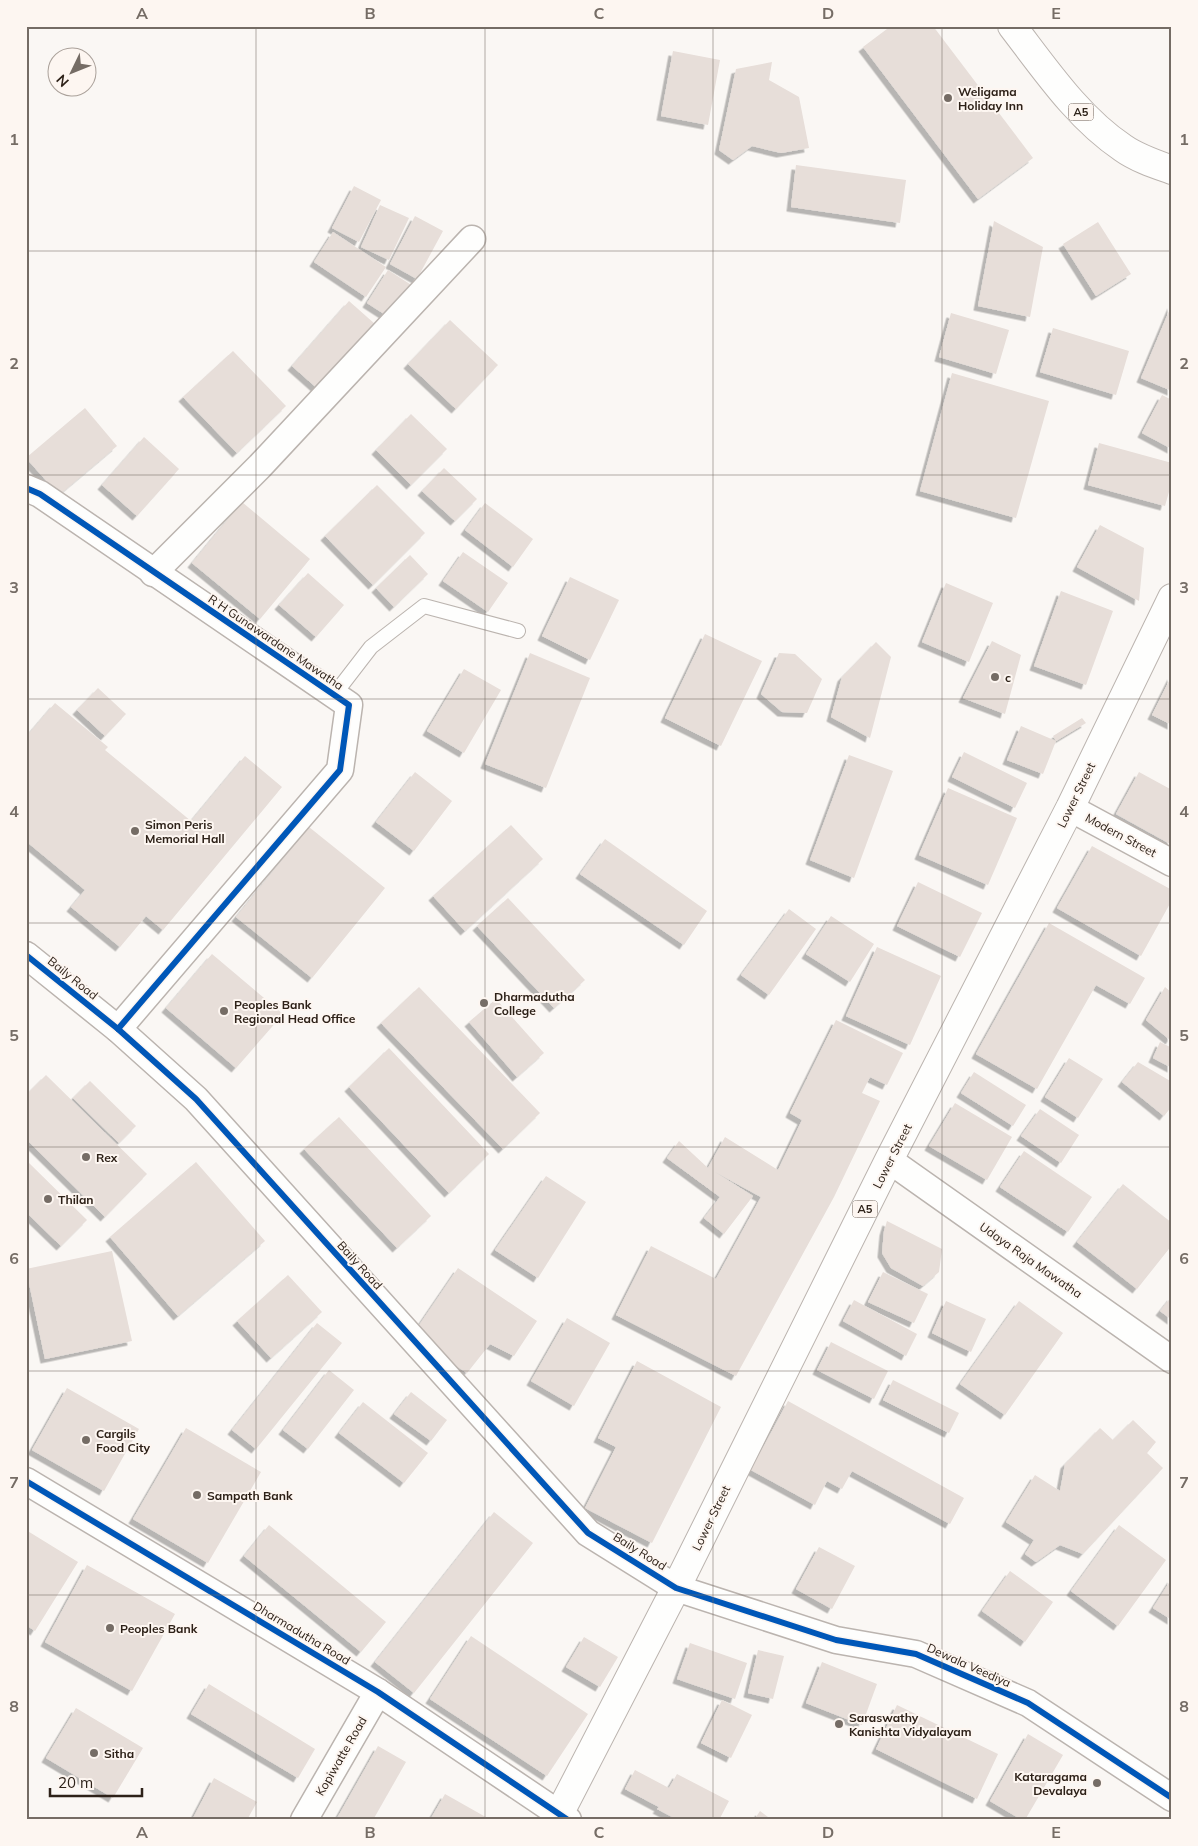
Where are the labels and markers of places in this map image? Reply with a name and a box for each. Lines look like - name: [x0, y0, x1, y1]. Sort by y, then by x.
- place label: Weligama Holiday Inn: [958, 84, 1023, 113]
- marker: Weligama Holiday Inn: [942, 92, 954, 104]
- place label: c: [1005, 670, 1011, 685]
- marker: c: [989, 671, 1001, 683]
- place label: Simon Peris Memorial Hall: [145, 817, 225, 846]
- marker: Simon Peris Memorial Hall: [129, 825, 141, 837]
- place label: Dharmadutha College: [494, 989, 575, 1018]
- place label: Peoples Bank Regional Head Office: [234, 997, 356, 1026]
- marker: Dharmadutha College: [478, 997, 490, 1009]
- marker: Peoples Bank Regional Head Office: [218, 1005, 230, 1017]
- place label: Rex: [96, 1150, 118, 1165]
- marker: Rex: [80, 1151, 92, 1163]
- place label: Thilan: [58, 1192, 94, 1207]
- marker: Thilan: [42, 1193, 54, 1205]
- place label: Cargils Food City: [96, 1426, 151, 1455]
- marker: Cargils Food City: [80, 1434, 92, 1446]
- place label: Sampath Bank: [207, 1488, 293, 1503]
- marker: Sampath Bank: [191, 1489, 203, 1501]
- place label: Peoples Bank: [120, 1621, 198, 1636]
- marker: Peoples Bank: [104, 1622, 116, 1634]
- place label: Saraswathy Kanishta Vidyalayam: [849, 1710, 972, 1739]
- marker: Saraswathy Kanishta Vidyalayam: [833, 1718, 845, 1730]
- place label: Sitha: [104, 1746, 134, 1761]
- marker: Sitha: [88, 1747, 100, 1759]
- place label: Kataragama Devalaya: [1014, 1769, 1087, 1798]
- marker: Kataragama Devalaya: [1091, 1777, 1103, 1789]

